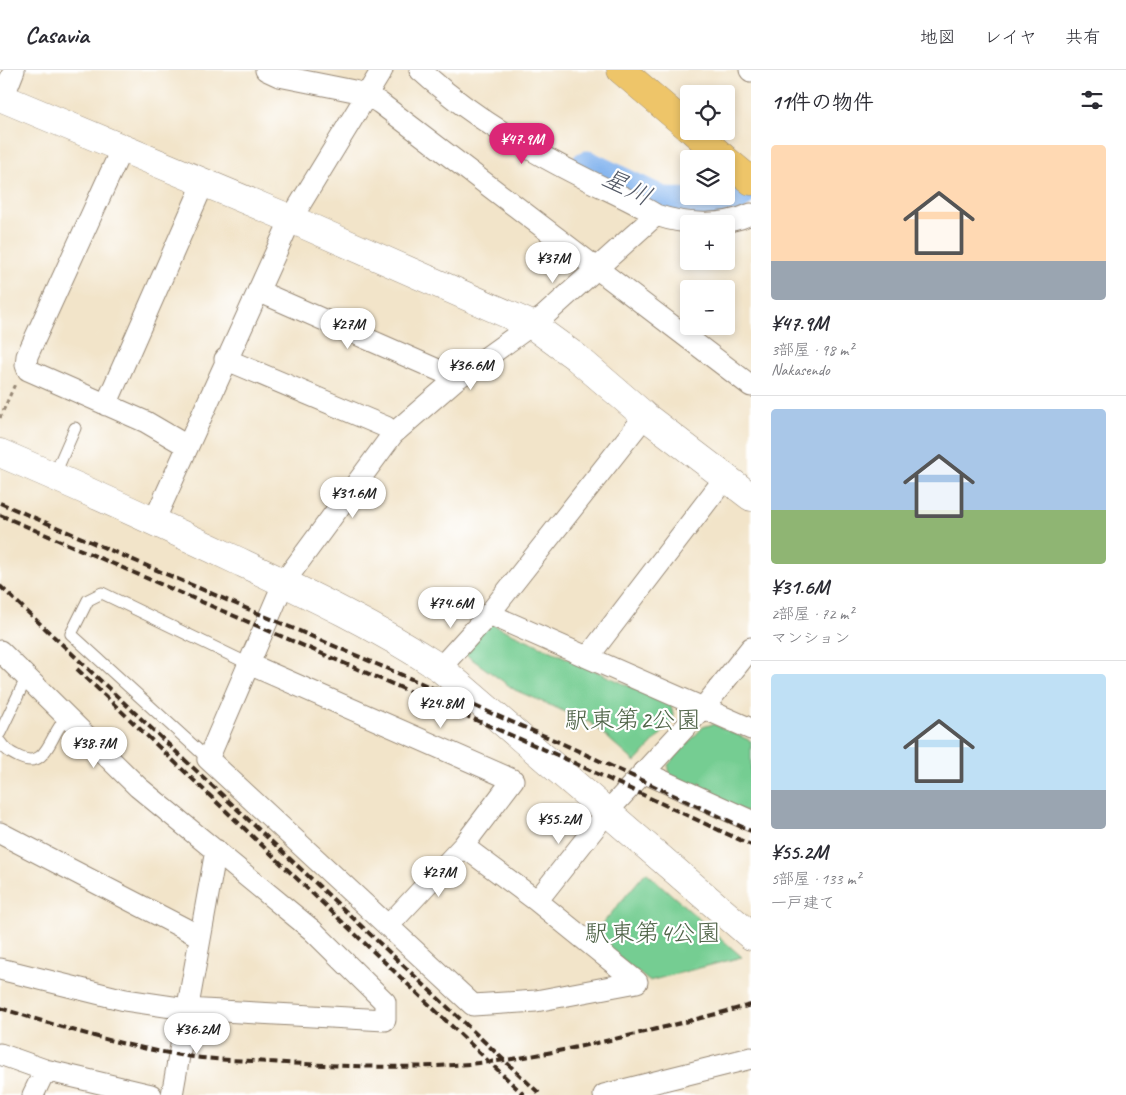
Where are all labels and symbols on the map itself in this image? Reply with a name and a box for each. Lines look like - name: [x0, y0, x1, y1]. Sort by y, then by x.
- pin: ¥47.9M: [481, 122, 563, 165]
- water label: 星川: [596, 161, 658, 213]
- pin: ¥37M: [523, 242, 583, 284]
- pin: ¥27M: [318, 308, 378, 350]
- pin: ¥36.6M: [430, 348, 512, 391]
- pin: ¥31.6M: [312, 476, 394, 519]
- pin: ¥74.6M: [410, 586, 492, 629]
- pin: ¥24.8M: [400, 686, 482, 729]
- park label: 駅東第2公園: [565, 704, 701, 736]
- pin: ¥38.7M: [53, 726, 135, 769]
- pin: ¥55.2M: [518, 802, 600, 845]
- pin: ¥27M: [409, 856, 469, 898]
- park label: 駅東第4公園: [585, 917, 721, 949]
- pin: ¥36.2M: [156, 1012, 238, 1055]

